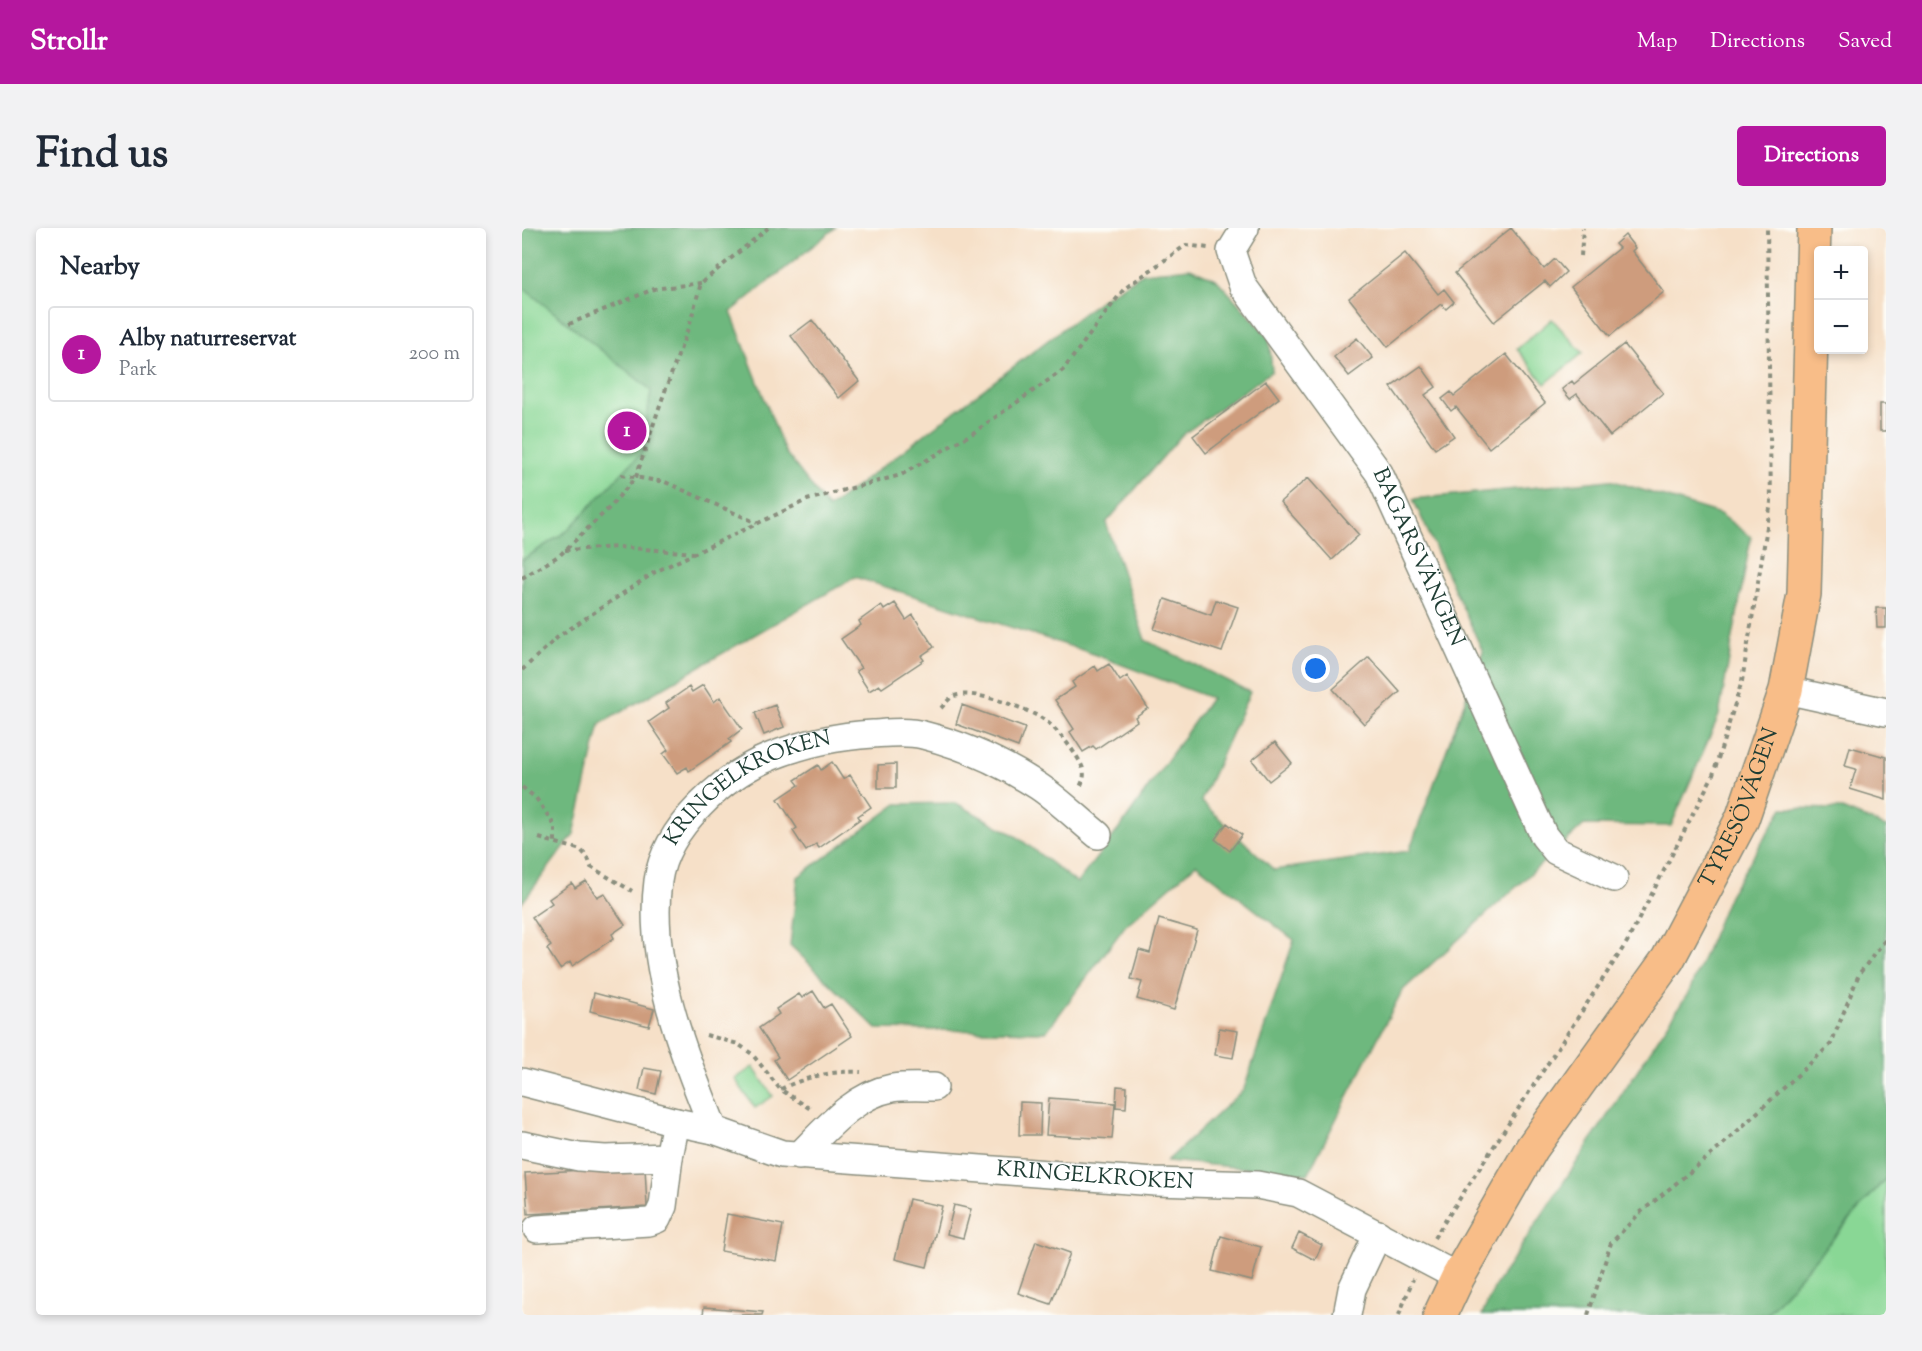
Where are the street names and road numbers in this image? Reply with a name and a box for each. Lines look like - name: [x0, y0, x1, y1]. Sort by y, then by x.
- street label: BAGARSVÄNGEN: [1363, 463, 1472, 652]
- street label: KRINGELKROKEN: [657, 723, 834, 853]
- street label: TYRESÖVÄGEN: [1692, 724, 1788, 894]
- street label: KRINGELKROKEN: [995, 1154, 1194, 1199]

